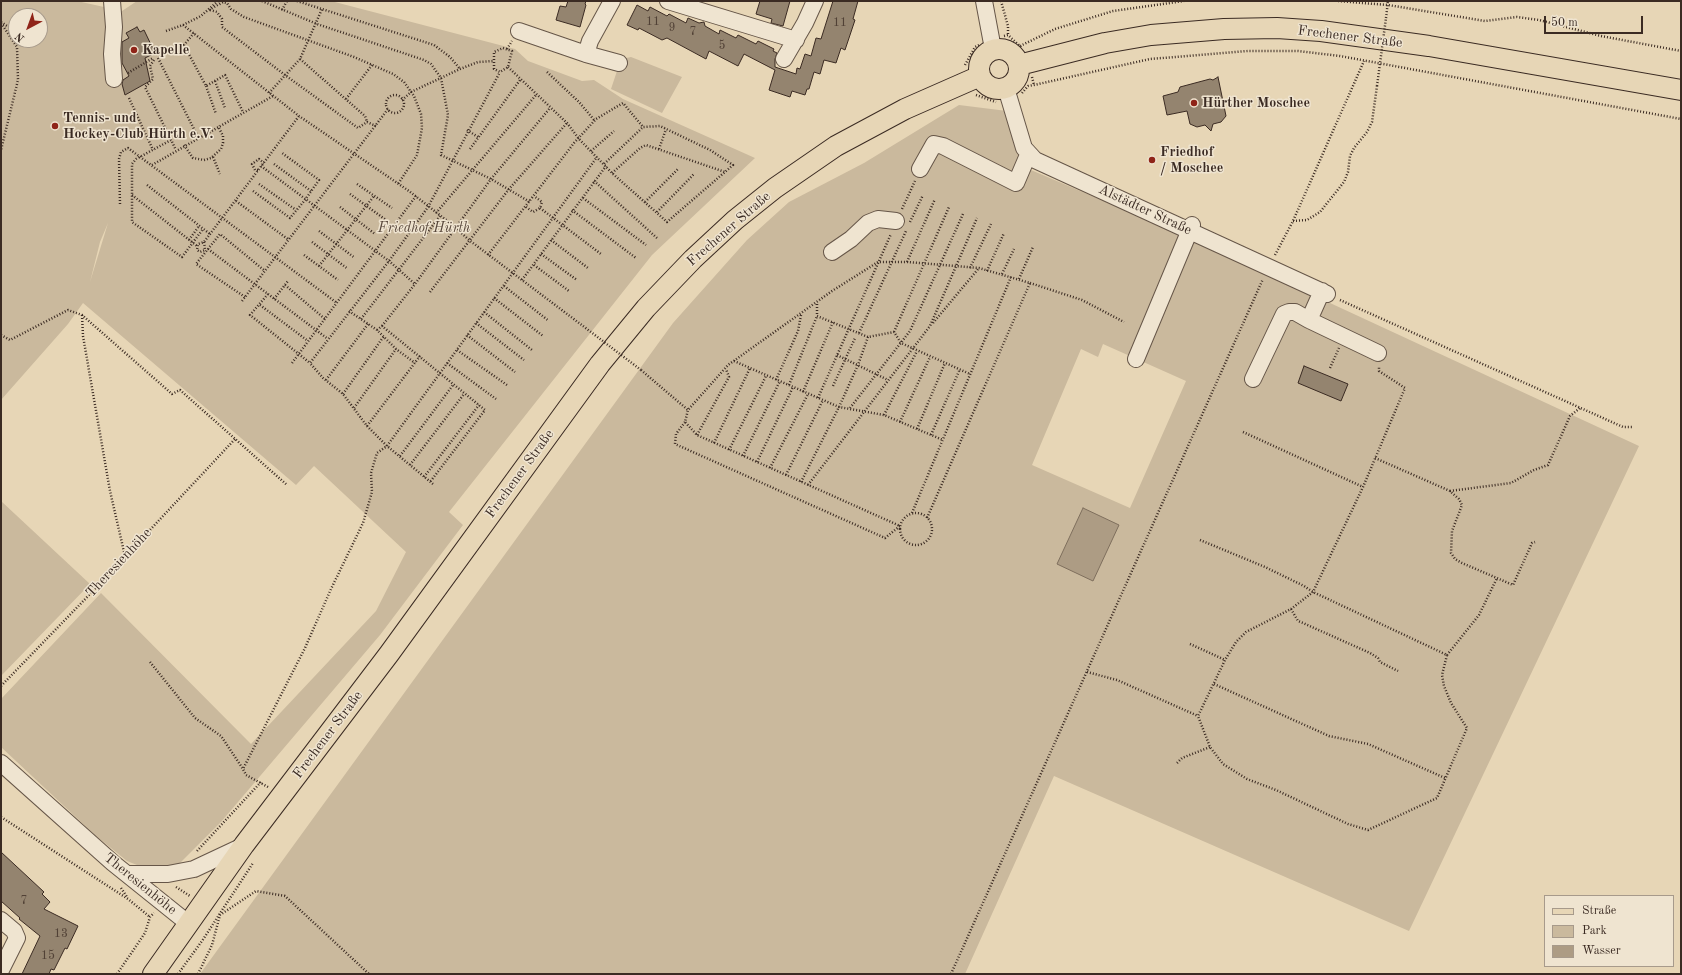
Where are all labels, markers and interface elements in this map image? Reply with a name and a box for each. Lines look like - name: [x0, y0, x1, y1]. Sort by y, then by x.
- north arrow: [8, 8, 48, 48]
- scale bar: [1546, 8, 1645, 34]
- house number: 11: [646, 15, 660, 29]
- house number: 11: [833, 16, 847, 30]
- text: 50 m: [1551, 17, 1578, 29]
- house number: 9: [669, 21, 675, 35]
- street label: Frechener Straße: [1297, 22, 1403, 52]
- house number: 7: [690, 25, 696, 39]
- text: N: [14, 30, 27, 44]
- house number: 5: [719, 39, 725, 53]
- place label: Kapelle: [142, 42, 189, 58]
- marker: Kapelle: [129, 45, 139, 55]
- place label: Hürther Moschee: [1202, 95, 1310, 111]
- marker: Hürther Moschee: [1189, 98, 1199, 108]
- place label: Tennis- und Hockey-Club Hürth e.V.: [63, 110, 213, 142]
- marker: Tennis- und Hockey-Club Hürth e.V.: [50, 121, 60, 131]
- place label: Friedhof / Moschee: [1160, 144, 1223, 176]
- marker: Friedhof / Moschee: [1147, 155, 1157, 165]
- street label: Alstädter Straße: [1096, 181, 1194, 239]
- street label: Frechener Straße: [684, 188, 774, 270]
- park label: Friedhof Hürth: [378, 220, 470, 236]
- street label: Frechener Straße: [482, 426, 558, 522]
- street label: Theresienhöhe: [83, 525, 155, 601]
- street label: Frechener Straße: [290, 688, 366, 782]
- street label: Theresienhöhe: [100, 850, 180, 918]
- house number: 7: [21, 894, 27, 908]
- legend: [1544, 895, 1674, 967]
- text: Straße: [1582, 905, 1616, 917]
- text: Park: [1582, 925, 1607, 937]
- house number: 13: [54, 927, 68, 941]
- text: Wasser: [1582, 945, 1621, 957]
- house number: 15: [41, 949, 55, 963]

